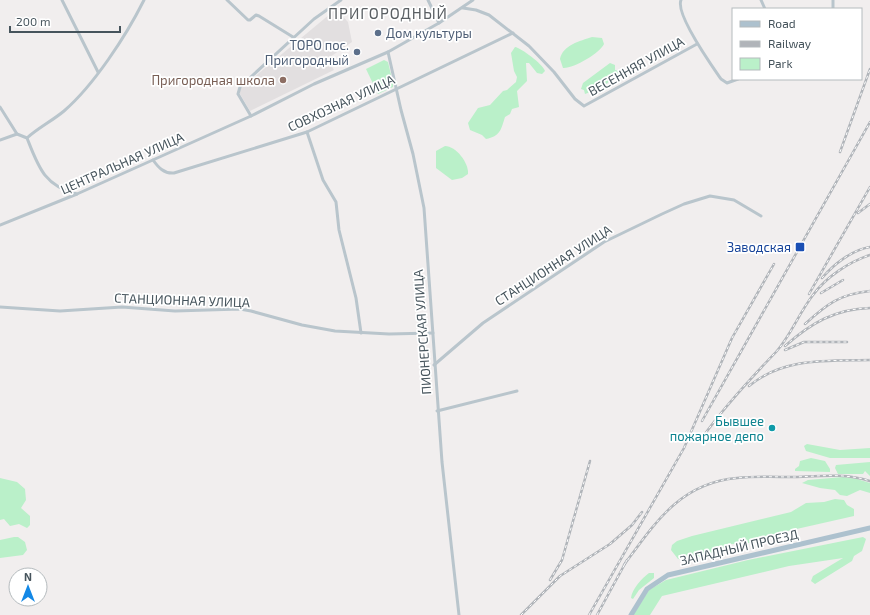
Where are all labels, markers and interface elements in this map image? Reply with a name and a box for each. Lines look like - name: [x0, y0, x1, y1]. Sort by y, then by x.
- district label: ПРИГОРОДНЫЙ: [328, 4, 448, 22]
- scale bar: [10, 8, 120, 34]
- legend: [732, 8, 862, 80]
- text: 200 m: [16, 14, 50, 28]
- text: Road: [768, 16, 796, 30]
- place label: Дом культуры: [386, 25, 472, 41]
- marker: Дом культуры: [373, 28, 383, 38]
- street label: ВЕСЕННЯЯ УЛИЦА: [585, 33, 687, 99]
- text: Railway: [768, 36, 812, 50]
- place label: ТОРО пос. Пригородный: [265, 37, 349, 68]
- marker: ТОРО пос. Пригородный: [352, 47, 362, 57]
- text: Park: [768, 56, 793, 70]
- street label: СОВХОЗНАЯ УЛИЦА: [285, 71, 397, 135]
- place label: Пригородная школа: [151, 72, 275, 88]
- marker: Пригородная школа: [278, 75, 288, 85]
- street label: ЦЕНТРАЛЬНАЯ УЛИЦА: [58, 129, 186, 197]
- street label: СТАНЦИОННАЯ УЛИЦА: [492, 221, 614, 309]
- place label: Заводская: [727, 239, 791, 255]
- marker: Заводская: [794, 241, 806, 253]
- street label: ПИОНЕРСКАЯ УЛИЦА: [410, 269, 434, 395]
- street label: СТАНЦИОННАЯ УЛИЦА: [114, 290, 250, 310]
- place label: Бывшее пожарное депо: [670, 413, 764, 444]
- marker: Бывшее пожарное депо: [767, 423, 777, 433]
- street label: ЗАПАДНЫЙ ПРОЕЗД: [678, 526, 800, 568]
- north arrow: [8, 567, 48, 607]
- text: N: [24, 570, 32, 583]

